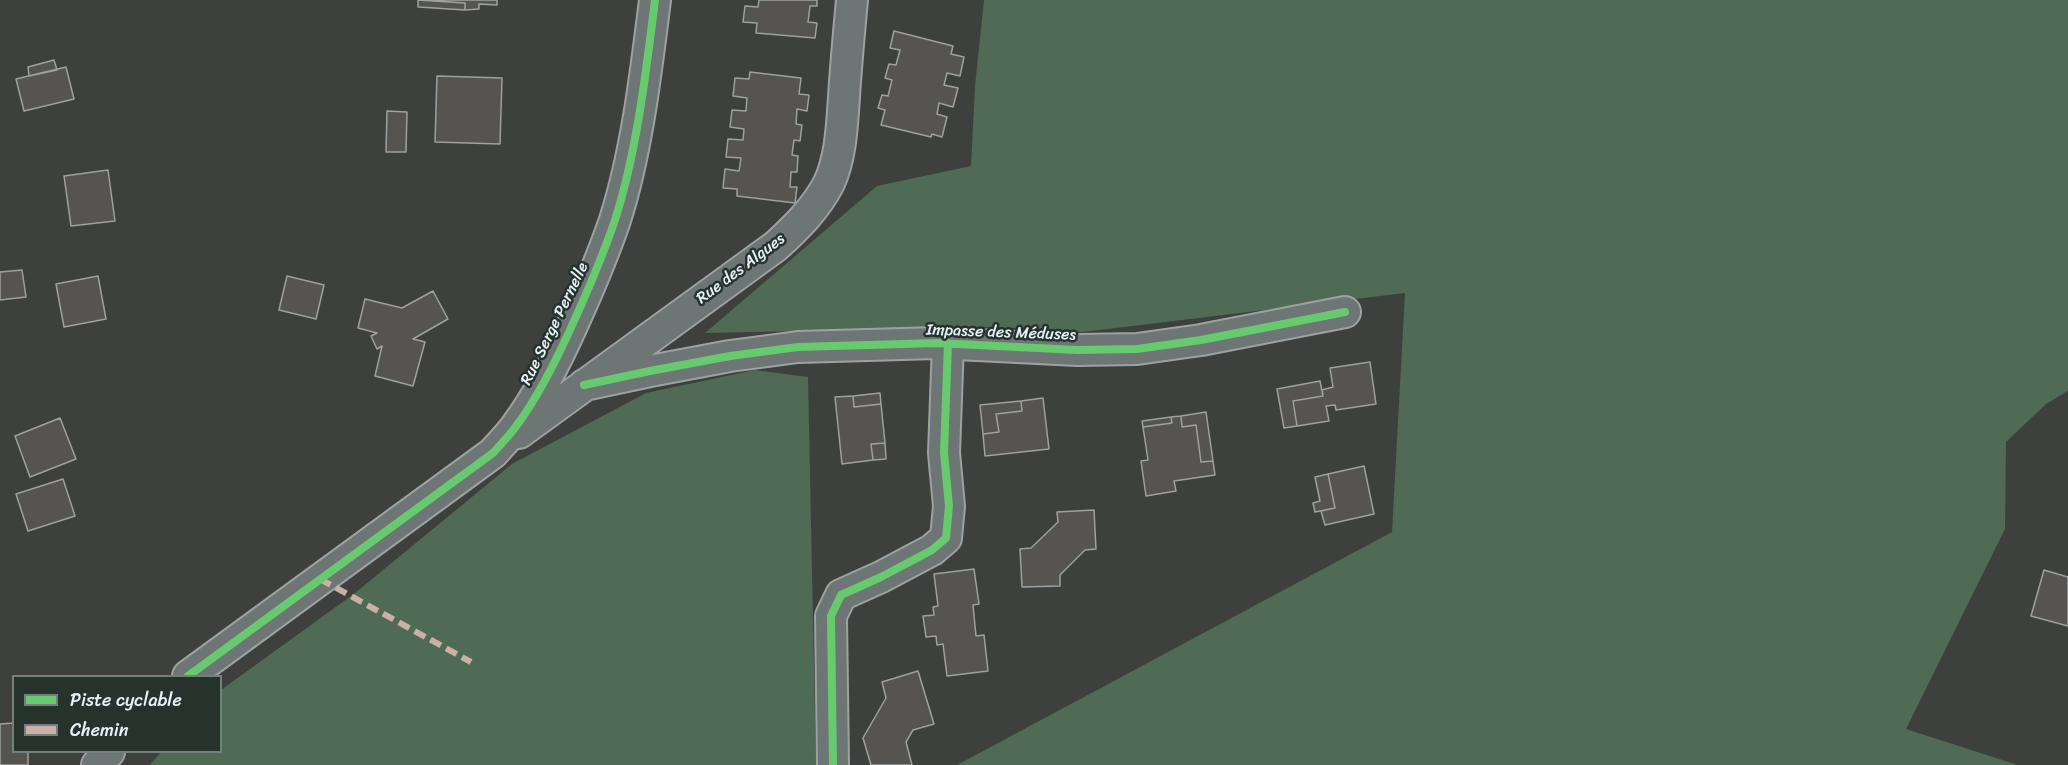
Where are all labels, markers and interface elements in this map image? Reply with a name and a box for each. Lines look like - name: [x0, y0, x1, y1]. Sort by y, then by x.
- street label: Rue des Algues: [693, 230, 789, 308]
- street label: Rue Serge Pernelle: [517, 260, 593, 388]
- street label: Impasse des Méduses: [926, 321, 1076, 345]
- legend: [12, 675, 222, 753]
- text: Piste cyclable: [70, 684, 182, 716]
- text: Chemin: [70, 714, 128, 746]

